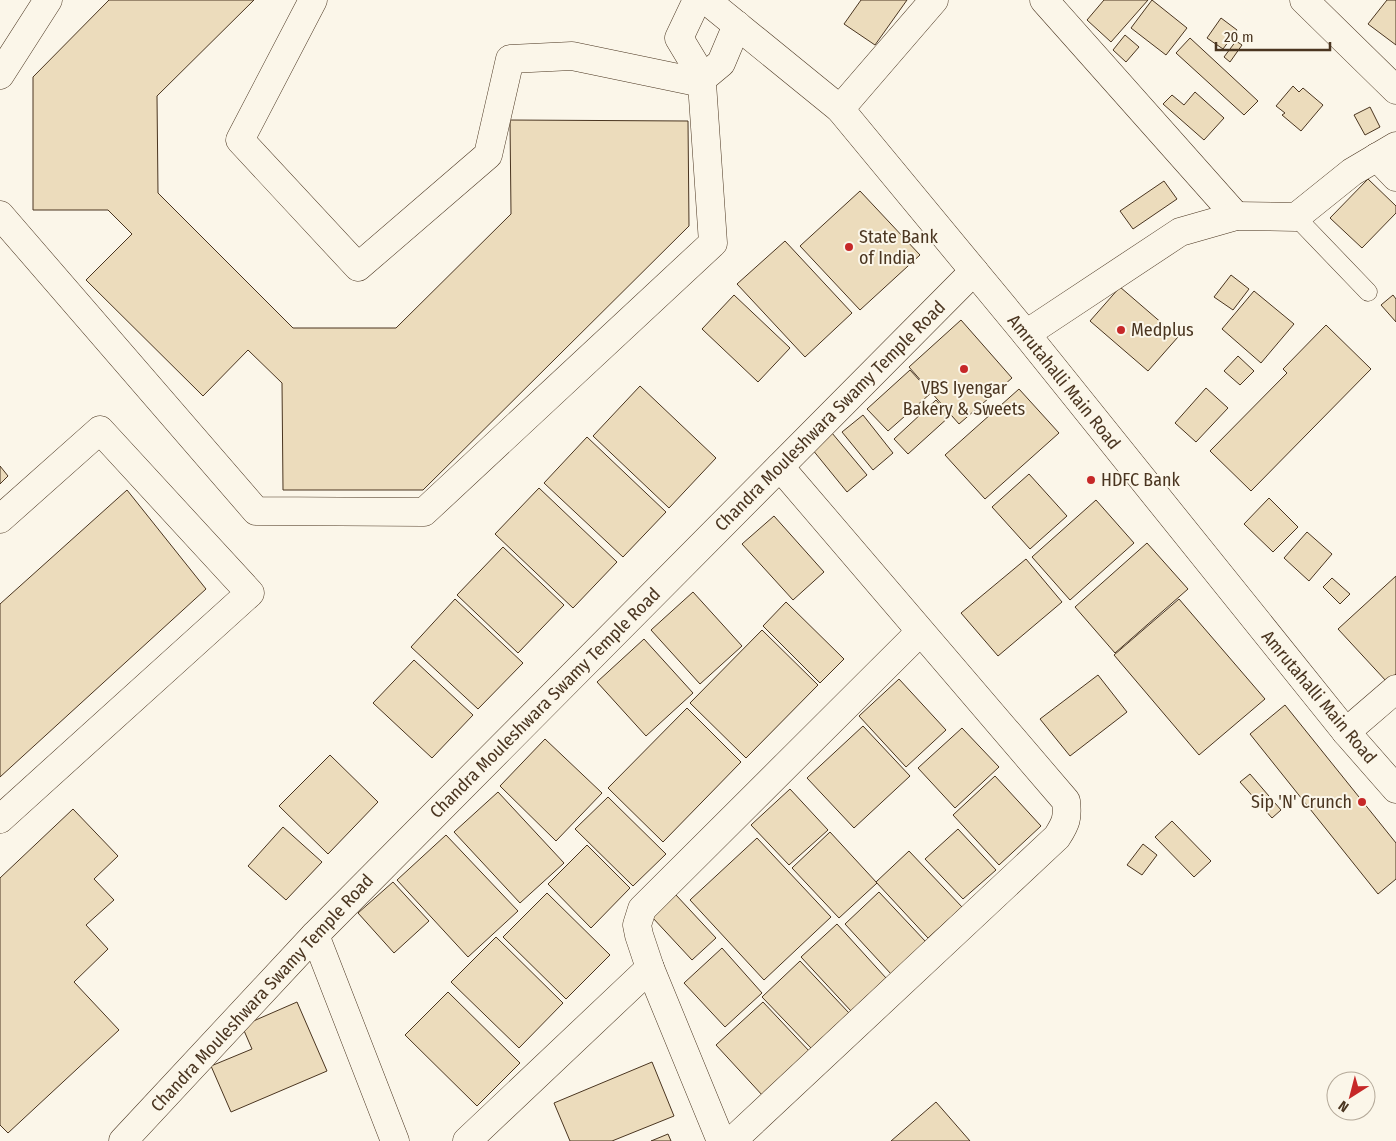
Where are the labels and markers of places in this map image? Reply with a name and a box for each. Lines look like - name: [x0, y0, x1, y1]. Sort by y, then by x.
- place label: State Bank of India: [859, 226, 938, 269]
- marker: State Bank of India: [843, 241, 855, 253]
- place label: Medplus: [1131, 319, 1194, 341]
- marker: Medplus: [1115, 324, 1127, 336]
- marker: VBS Iyengar Bakery & Sweets: [958, 363, 970, 375]
- place label: VBS Iyengar Bakery & Sweets: [903, 377, 1026, 420]
- place label: HDFC Bank: [1101, 469, 1180, 491]
- marker: HDFC Bank: [1085, 474, 1097, 486]
- place label: Sip 'N' Crunch: [1251, 791, 1352, 813]
- marker: Sip 'N' Crunch: [1356, 796, 1368, 808]

